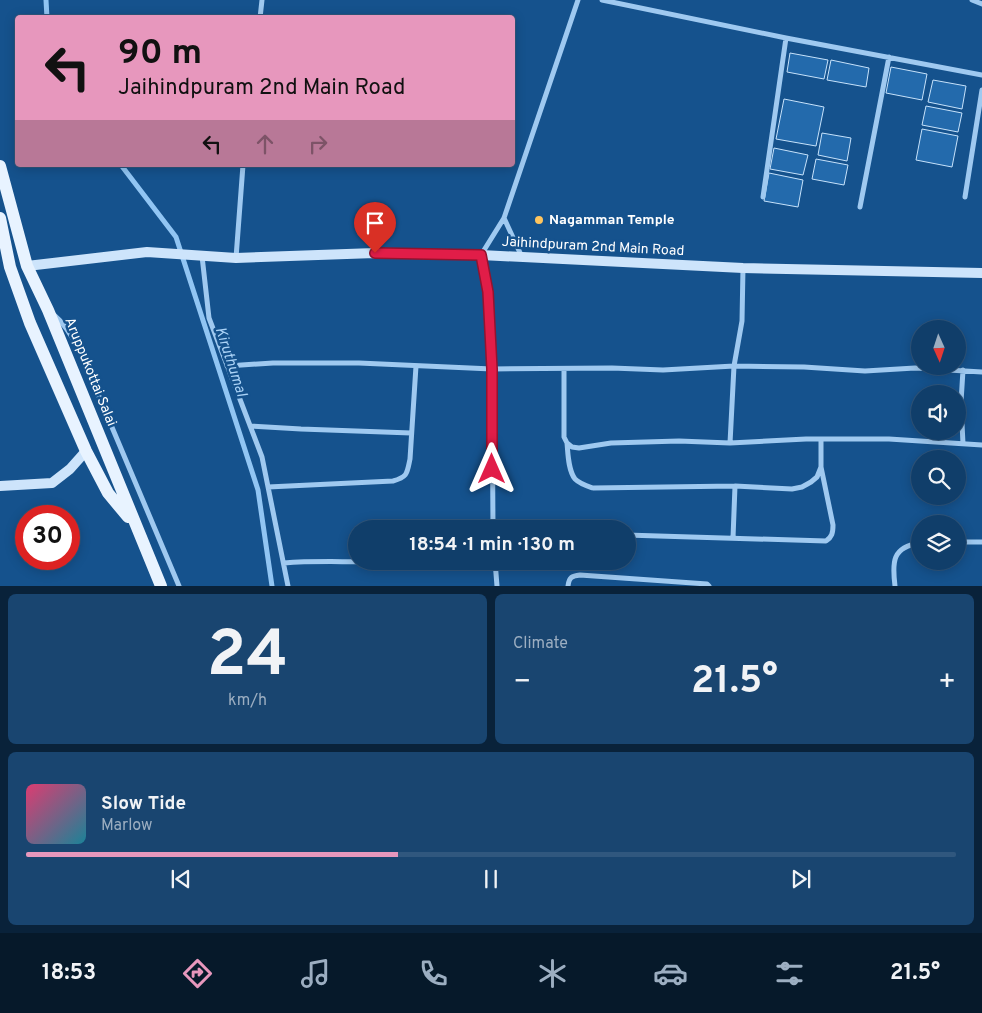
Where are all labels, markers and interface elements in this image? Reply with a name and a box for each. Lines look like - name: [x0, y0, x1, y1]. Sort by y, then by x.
- text: 90 m: [118, 32, 202, 76]
- icon: left: [35, 35, 100, 100]
- text: Jaihindpuram 2nd Main Road: [118, 75, 405, 102]
- icon: left: [198, 130, 226, 158]
- icon: ahead: [251, 130, 279, 158]
- icon: right: [304, 130, 332, 158]
- pin: [354, 202, 396, 253]
- icon: arrive: [361, 209, 389, 237]
- place label: Nagamman Temple: [549, 212, 675, 229]
- marker: Nagamman Temple: [533, 214, 545, 226]
- street label: Jaihindpuram 2nd Main Road: [501, 234, 685, 260]
- street label: Aruppukottai Salai: [60, 315, 120, 429]
- north arrow: [911, 320, 966, 375]
- map controls: [911, 320, 966, 570]
- water label: Kiruthumal: [210, 325, 251, 400]
- button: sound: [911, 385, 966, 440]
- position arrow: [465, 442, 517, 494]
- button: search: [911, 450, 966, 505]
- speed limit sign: 30: [15, 505, 80, 570]
- button: layers: [911, 515, 966, 570]
- text: 18:54 · 1 min · 130 m: [409, 533, 575, 557]
- text: 24: [207, 617, 288, 699]
- text: Climate: [513, 634, 568, 654]
- text: 21.5°: [691, 658, 778, 707]
- text: −: [513, 665, 531, 701]
- text: +: [938, 665, 956, 701]
- text: km/h: [228, 691, 267, 711]
- text: Slow Tide: [101, 792, 186, 816]
- text: Marlow: [101, 816, 153, 836]
- icon: previous: [167, 865, 195, 893]
- icon: pause: [477, 865, 505, 893]
- icon: next: [787, 865, 815, 893]
- icon: directions: [180, 956, 215, 991]
- icon: music: [298, 956, 333, 991]
- icon: phone: [416, 956, 451, 991]
- icon: climate: [535, 956, 570, 991]
- icon: car: [653, 956, 688, 991]
- icon: filters: [772, 956, 807, 991]
- text: 18:53: [42, 960, 96, 987]
- text: 21.5°: [890, 960, 940, 987]

